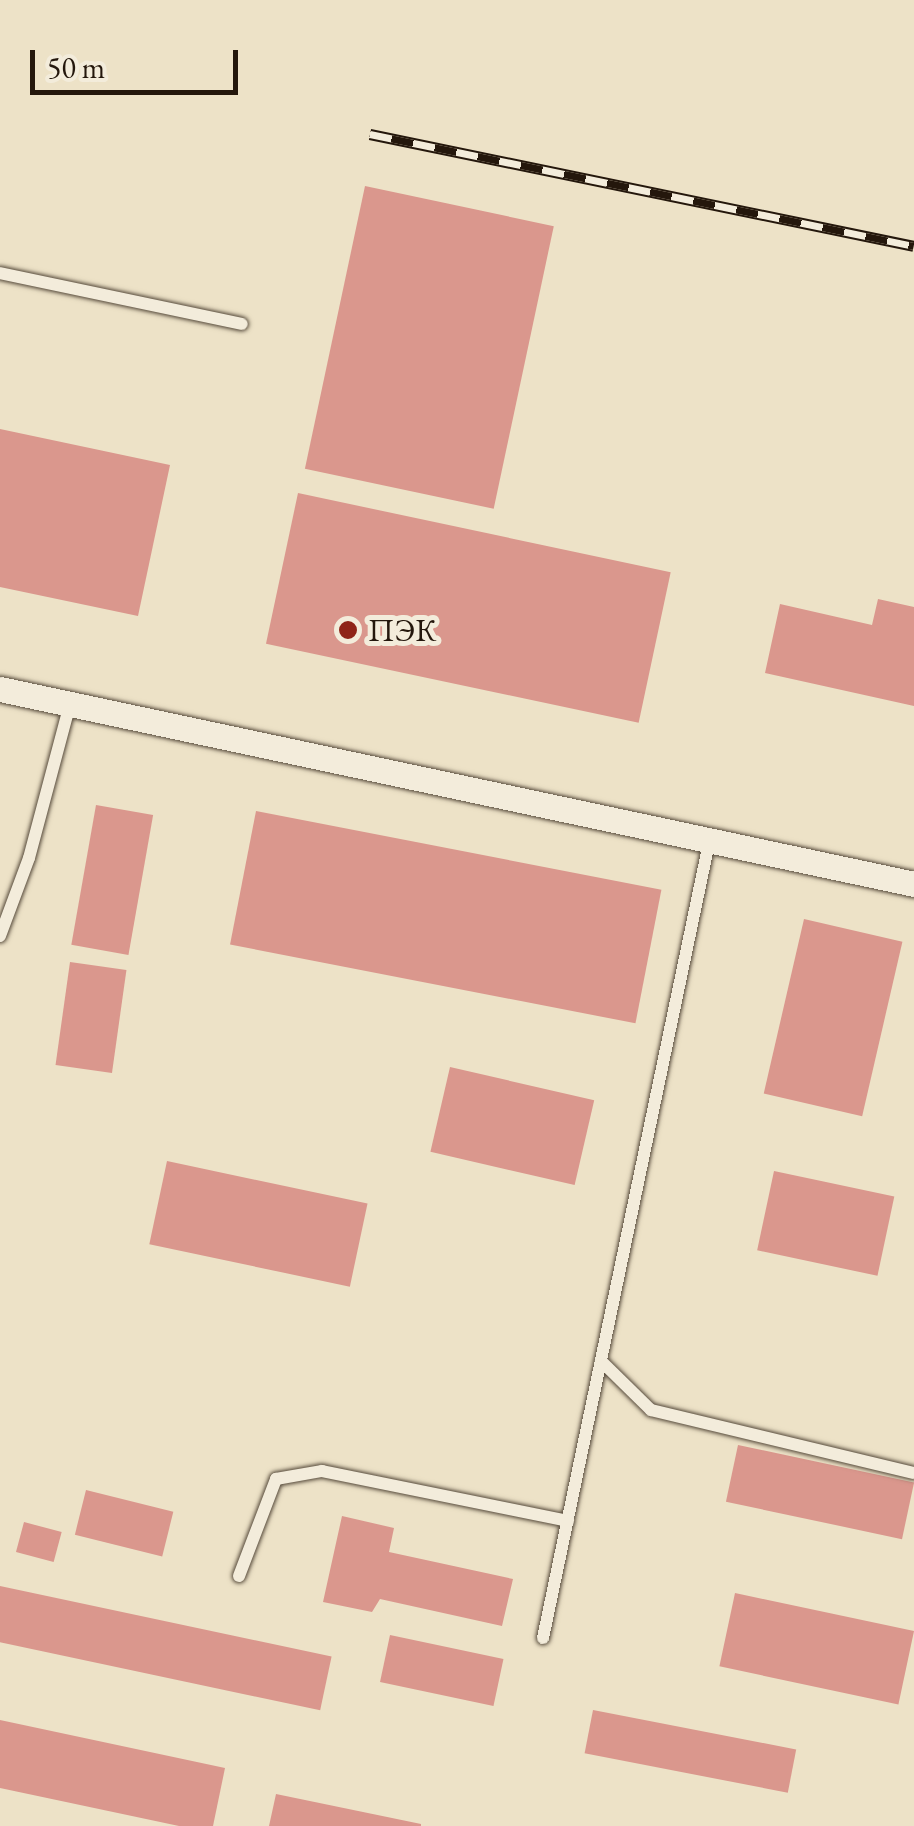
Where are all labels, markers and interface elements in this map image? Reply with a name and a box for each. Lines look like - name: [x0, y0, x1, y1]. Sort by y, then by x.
- scale bar: [35, 30, 242, 92]
- text: 50 m: [47, 48, 105, 87]
- place label: ПЭК: [368, 611, 436, 649]
- marker: ПЭК: [337, 619, 359, 641]

